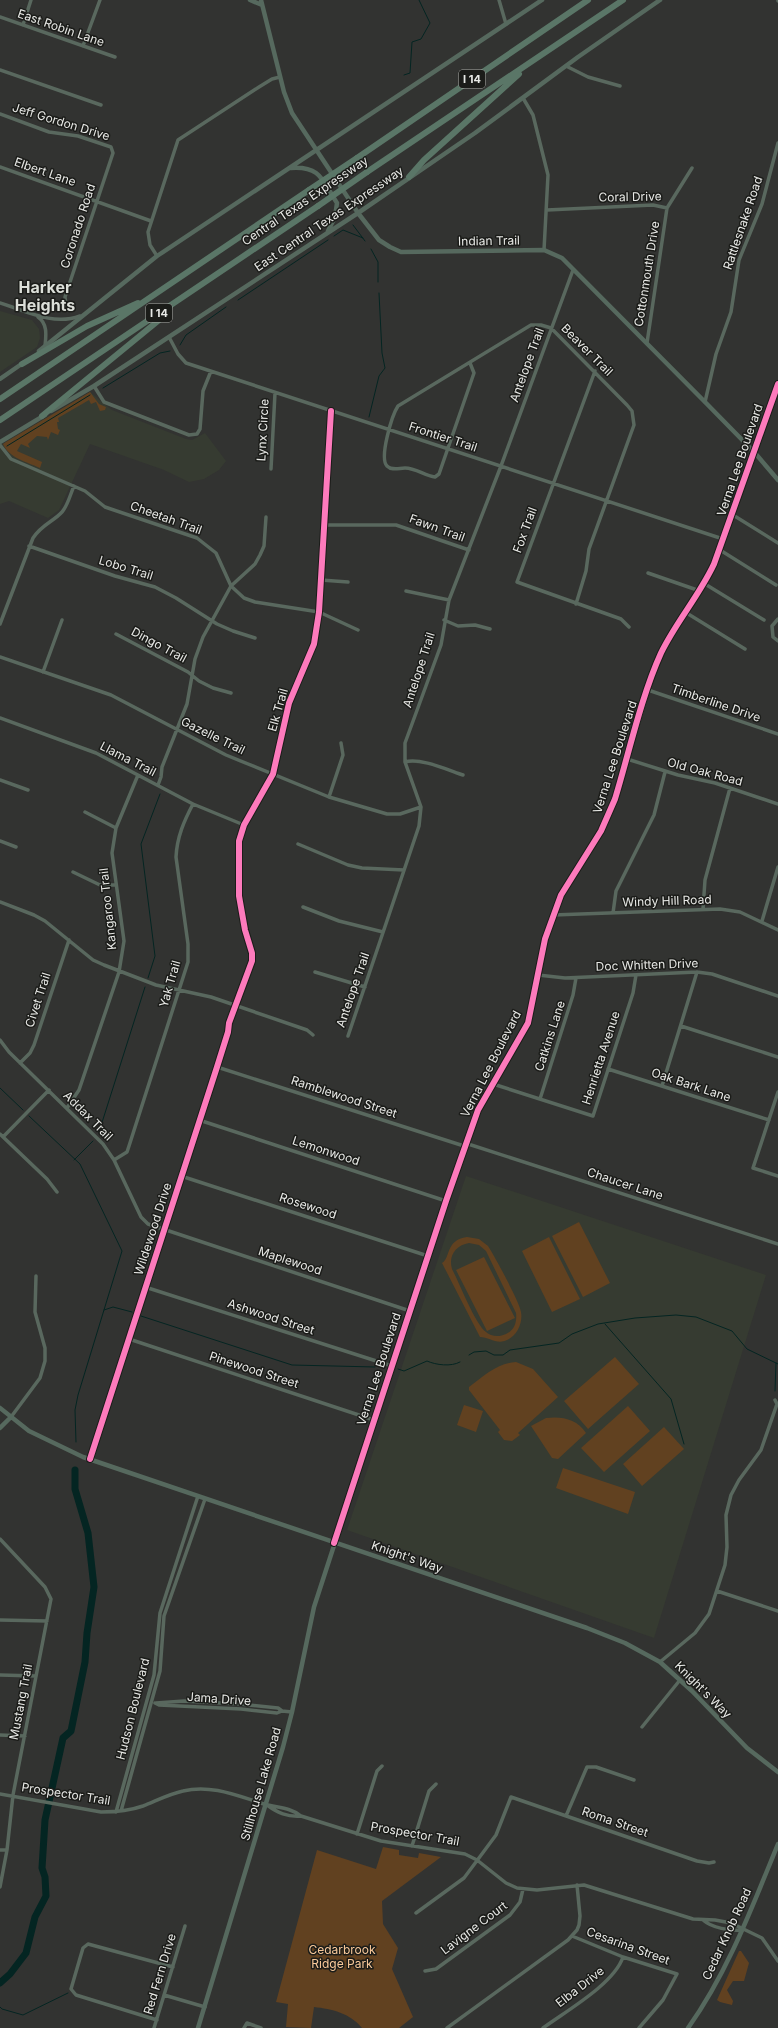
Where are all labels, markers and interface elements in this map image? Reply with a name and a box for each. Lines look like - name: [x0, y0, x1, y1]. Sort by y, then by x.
- street label: East Robin Lane: [16, 6, 106, 49]
- road number: I 14: [459, 70, 485, 88]
- street label: Jeff Gordon Drive: [11, 100, 112, 143]
- street label: Central Texas Expressway: [239, 153, 371, 248]
- street label: Elbert Lane: [12, 154, 78, 189]
- street label: East Central Texas Expressway: [251, 163, 406, 274]
- street label: Rattlesnake Road: [720, 174, 766, 271]
- street label: Coronado Road: [57, 182, 98, 270]
- street label: Coral Drive: [598, 188, 662, 205]
- street label: Cottonmouth Drive: [631, 220, 662, 328]
- street label: Indian Trail: [458, 232, 520, 249]
- district label: Harker Heights: [15, 277, 75, 315]
- road number: I 14: [146, 304, 172, 322]
- street label: Beaver Trail: [558, 321, 616, 379]
- street label: Antelope Trail: [506, 326, 547, 404]
- street label: Lynx Circle: [253, 398, 272, 462]
- street label: Verna Lee Boulevard: [713, 402, 766, 518]
- street label: Frontier Trail: [407, 418, 479, 455]
- street label: Cheetah Trail: [128, 498, 204, 537]
- street label: Fox Trail: [509, 505, 540, 555]
- street label: Fawn Trail: [407, 511, 467, 544]
- street label: Lobo Trail: [97, 552, 155, 583]
- street label: Dingo Trail: [129, 624, 190, 665]
- street label: Antelope Trail: [399, 630, 438, 709]
- street label: Timberline Drive: [670, 680, 763, 725]
- street label: Elk Trail: [264, 687, 291, 733]
- street label: Verna Lee Boulevard: [589, 699, 640, 815]
- street label: Gazelle Trail: [179, 714, 248, 758]
- street label: Llama Trail: [98, 738, 159, 779]
- street label: Old Oak Road: [666, 754, 745, 789]
- street label: Kangaroo Trail: [96, 867, 119, 951]
- street label: Windy Hill Road: [622, 891, 712, 910]
- street label: Antelope Trail: [333, 950, 372, 1029]
- street label: Doc Whitten Drive: [595, 955, 699, 974]
- street label: Yak Trail: [156, 959, 183, 1009]
- street label: Civet Trail: [22, 971, 53, 1029]
- street label: Catkins Lane: [531, 999, 568, 1073]
- street label: Verna Lee Boulevard: [457, 1008, 524, 1120]
- street label: Henrietta Avenue: [578, 1009, 623, 1107]
- street label: Oak Bark Lane: [649, 1065, 733, 1104]
- street label: Ramblewood Street: [289, 1072, 399, 1121]
- street label: Addax Trail: [61, 1088, 116, 1143]
- street label: Lemonwood: [291, 1133, 362, 1168]
- street label: Chaucer Lane: [585, 1164, 665, 1203]
- street label: Wildewood Drive: [131, 1181, 175, 1277]
- street label: Rosewood: [278, 1189, 339, 1222]
- street label: Maplewood: [256, 1243, 324, 1278]
- street label: Ashwood Street: [226, 1295, 316, 1338]
- street label: Verna Lee Boulevard: [353, 1311, 404, 1427]
- street label: Pinewood Street: [208, 1348, 301, 1391]
- street label: Knight's Way: [370, 1537, 445, 1576]
- street label: Hudson Boulevard: [113, 1656, 152, 1761]
- street label: Knight's Way: [672, 1658, 735, 1721]
- street label: Mustang Trail: [6, 1663, 35, 1741]
- street label: Jama Drive: [187, 1689, 251, 1708]
- street label: Stillhouse Lake Road: [237, 1725, 284, 1842]
- street label: Prospector Trail: [21, 1779, 112, 1808]
- street label: Roma Street: [580, 1803, 650, 1840]
- street label: Prospector Trail: [370, 1818, 461, 1849]
- street label: Cedar Knob Road: [699, 1885, 754, 1982]
- street label: Lavigne Court: [437, 1898, 510, 1958]
- street label: Cesarina Street: [584, 1924, 672, 1968]
- street label: Red Fern Drive: [140, 1932, 179, 2016]
- park label: Cedarbrook Ridge Park: [308, 1942, 376, 1971]
- street label: Elba Drive: [552, 1963, 607, 2010]

